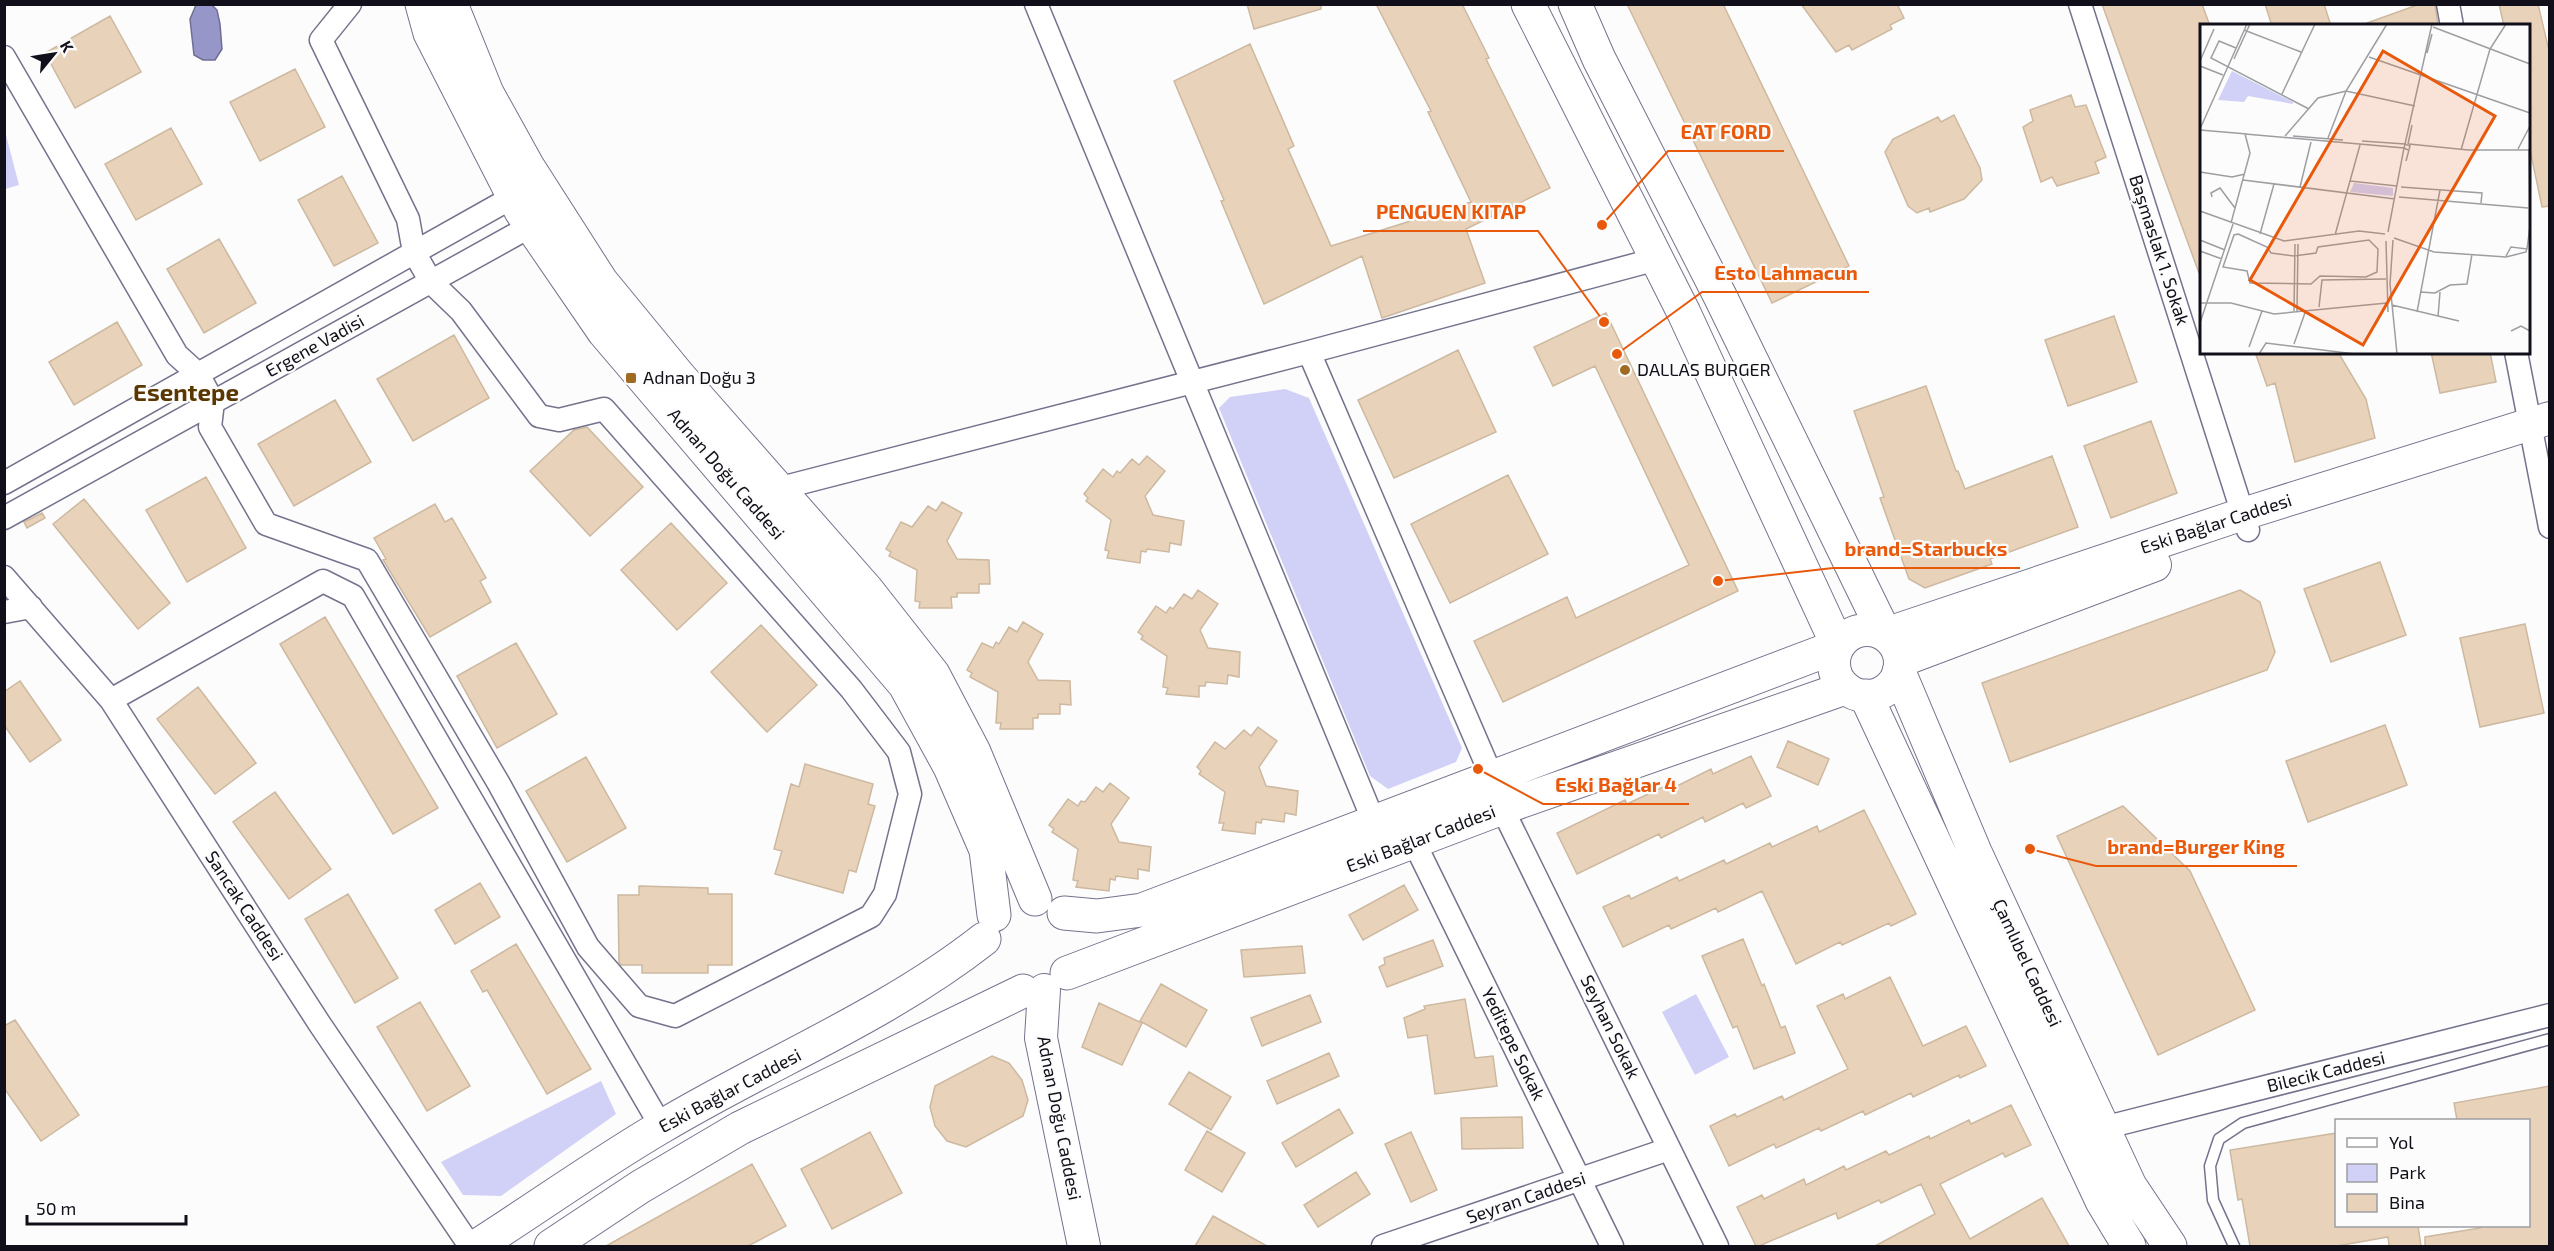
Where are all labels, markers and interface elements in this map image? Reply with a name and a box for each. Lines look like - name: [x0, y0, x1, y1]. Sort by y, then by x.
- north arrow: [24, 24, 84, 84]
- inset map: [2200, 24, 2530, 354]
- text: K: [57, 37, 79, 56]
- callout: EAT FORD: [1668, 113, 1784, 151]
- text: EAT FORD: [1681, 119, 1771, 143]
- street label: Başmaslak 1. Sokak: [2124, 172, 2195, 328]
- callout: PENGUEN KITAP: [1363, 193, 1538, 231]
- text: PENGUEN KITAP: [1376, 199, 1526, 223]
- callout: Esto Lahmacun: [1702, 254, 1869, 292]
- text: Esto Lahmacun: [1714, 260, 1858, 284]
- street label: Ergene Vadisi: [261, 309, 368, 381]
- place label: DALLAS BURGER: [1637, 358, 1771, 380]
- marker: DALLAS BURGER: [1618, 363, 1632, 377]
- place label: Adnan Doğu 3: [643, 366, 756, 388]
- marker: Adnan Doğu 3: [624, 371, 638, 385]
- district label: Esentepe: [133, 377, 239, 406]
- street label: Adnan Doğu Caddesi: [664, 403, 790, 544]
- street label: Eski Bağlar Caddesi: [2137, 488, 2294, 558]
- callout: brand=Starbucks: [1833, 530, 2020, 568]
- text: brand=Starbucks: [1845, 536, 2007, 560]
- callout: Eski Bağlar 4: [1543, 766, 1689, 804]
- text: Eski Bağlar 4: [1555, 772, 1677, 796]
- street label: Eski Bağlar Caddesi: [1343, 799, 1498, 877]
- callout: brand=Burger King: [2096, 828, 2297, 866]
- text: brand=Burger King: [2107, 834, 2285, 858]
- street label: Sancak Caddesi: [201, 847, 288, 964]
- street label: Çamlıbel Caddesi: [1988, 895, 2067, 1030]
- street label: Seyhan Sokak: [1576, 971, 1645, 1082]
- street label: Yeditepe Sokak: [1477, 984, 1551, 1104]
- street label: Adnan Doğu Caddesi: [1033, 1034, 1087, 1202]
- street label: Eski Bağlar Caddesi: [655, 1043, 804, 1137]
- street label: Bilecik Caddesi: [2264, 1046, 2387, 1096]
- legend: [2335, 1119, 2530, 1227]
- text: Yol: [2389, 1131, 2414, 1153]
- text: Park: [2389, 1161, 2426, 1183]
- street label: Seyran Caddesi: [1463, 1166, 1588, 1228]
- scale bar: [27, 1188, 186, 1226]
- text: Bina: [2389, 1191, 2425, 1213]
- text: 50 m: [36, 1197, 76, 1219]

